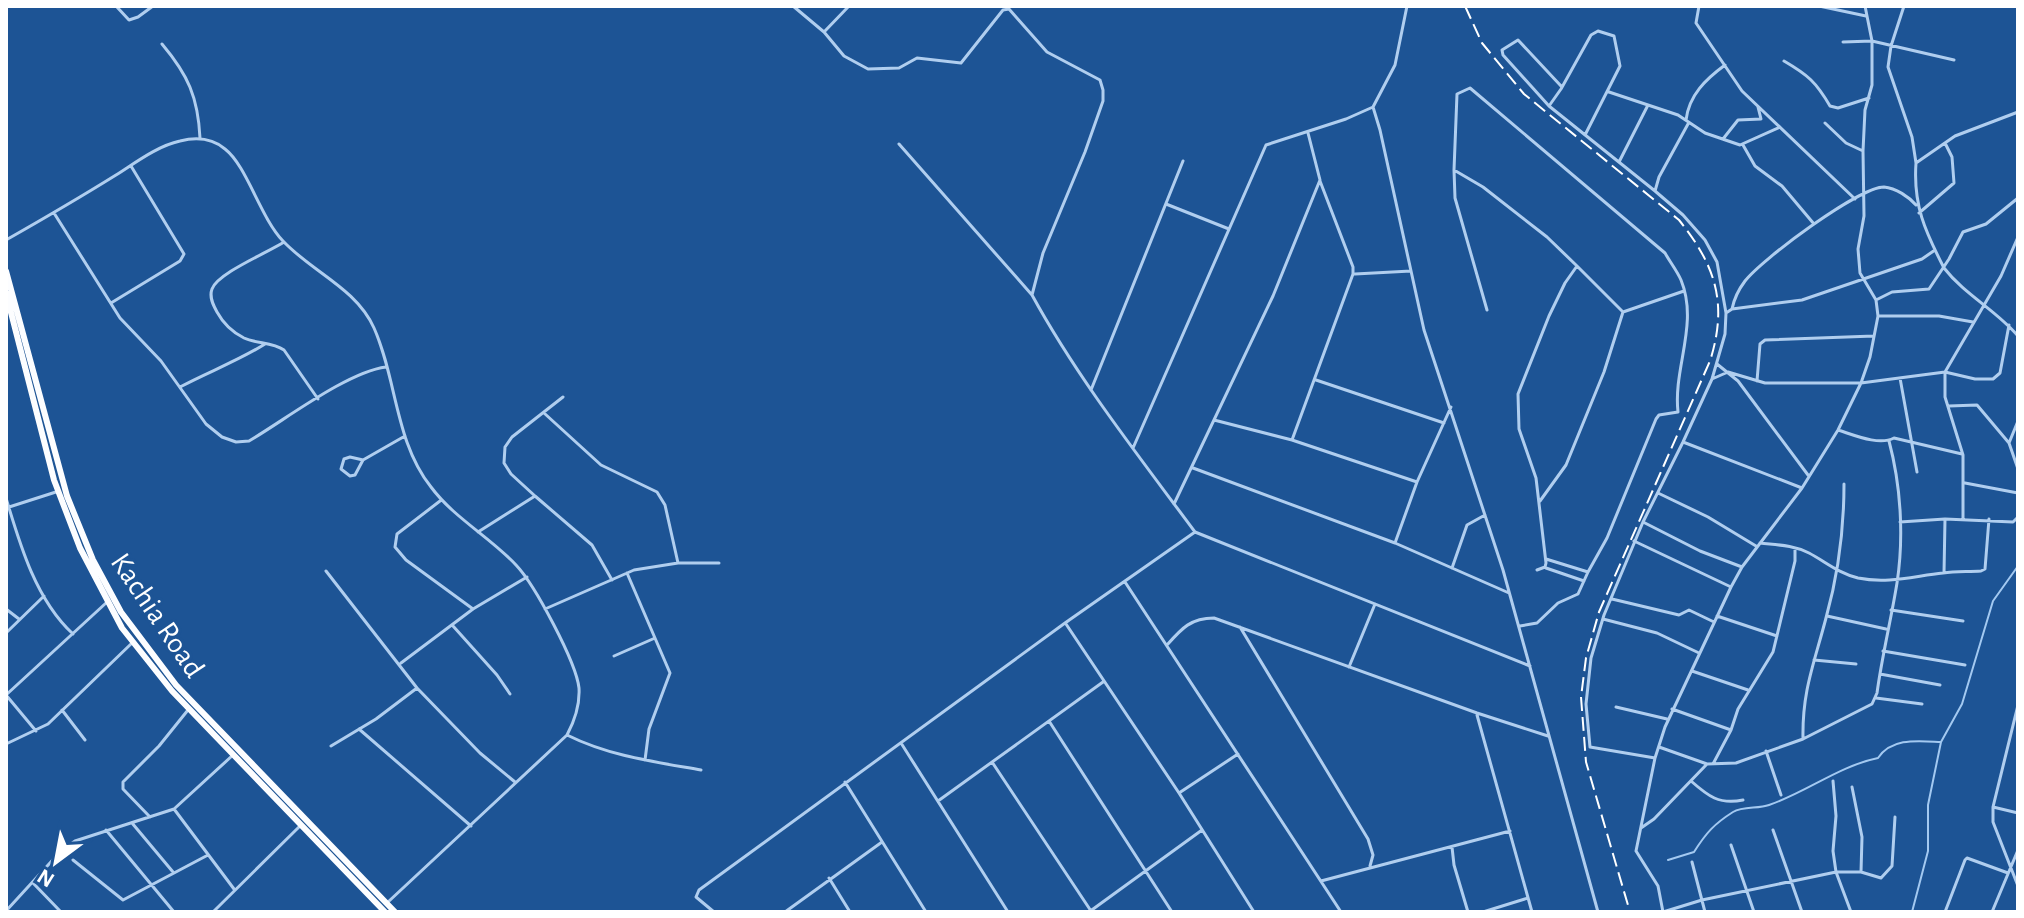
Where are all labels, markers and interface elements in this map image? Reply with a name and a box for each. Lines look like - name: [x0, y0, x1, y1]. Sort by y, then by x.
- street label: Kachia Road: [105, 548, 210, 683]
- north arrow: [16, 822, 96, 902]
- text: N: [34, 865, 58, 891]

